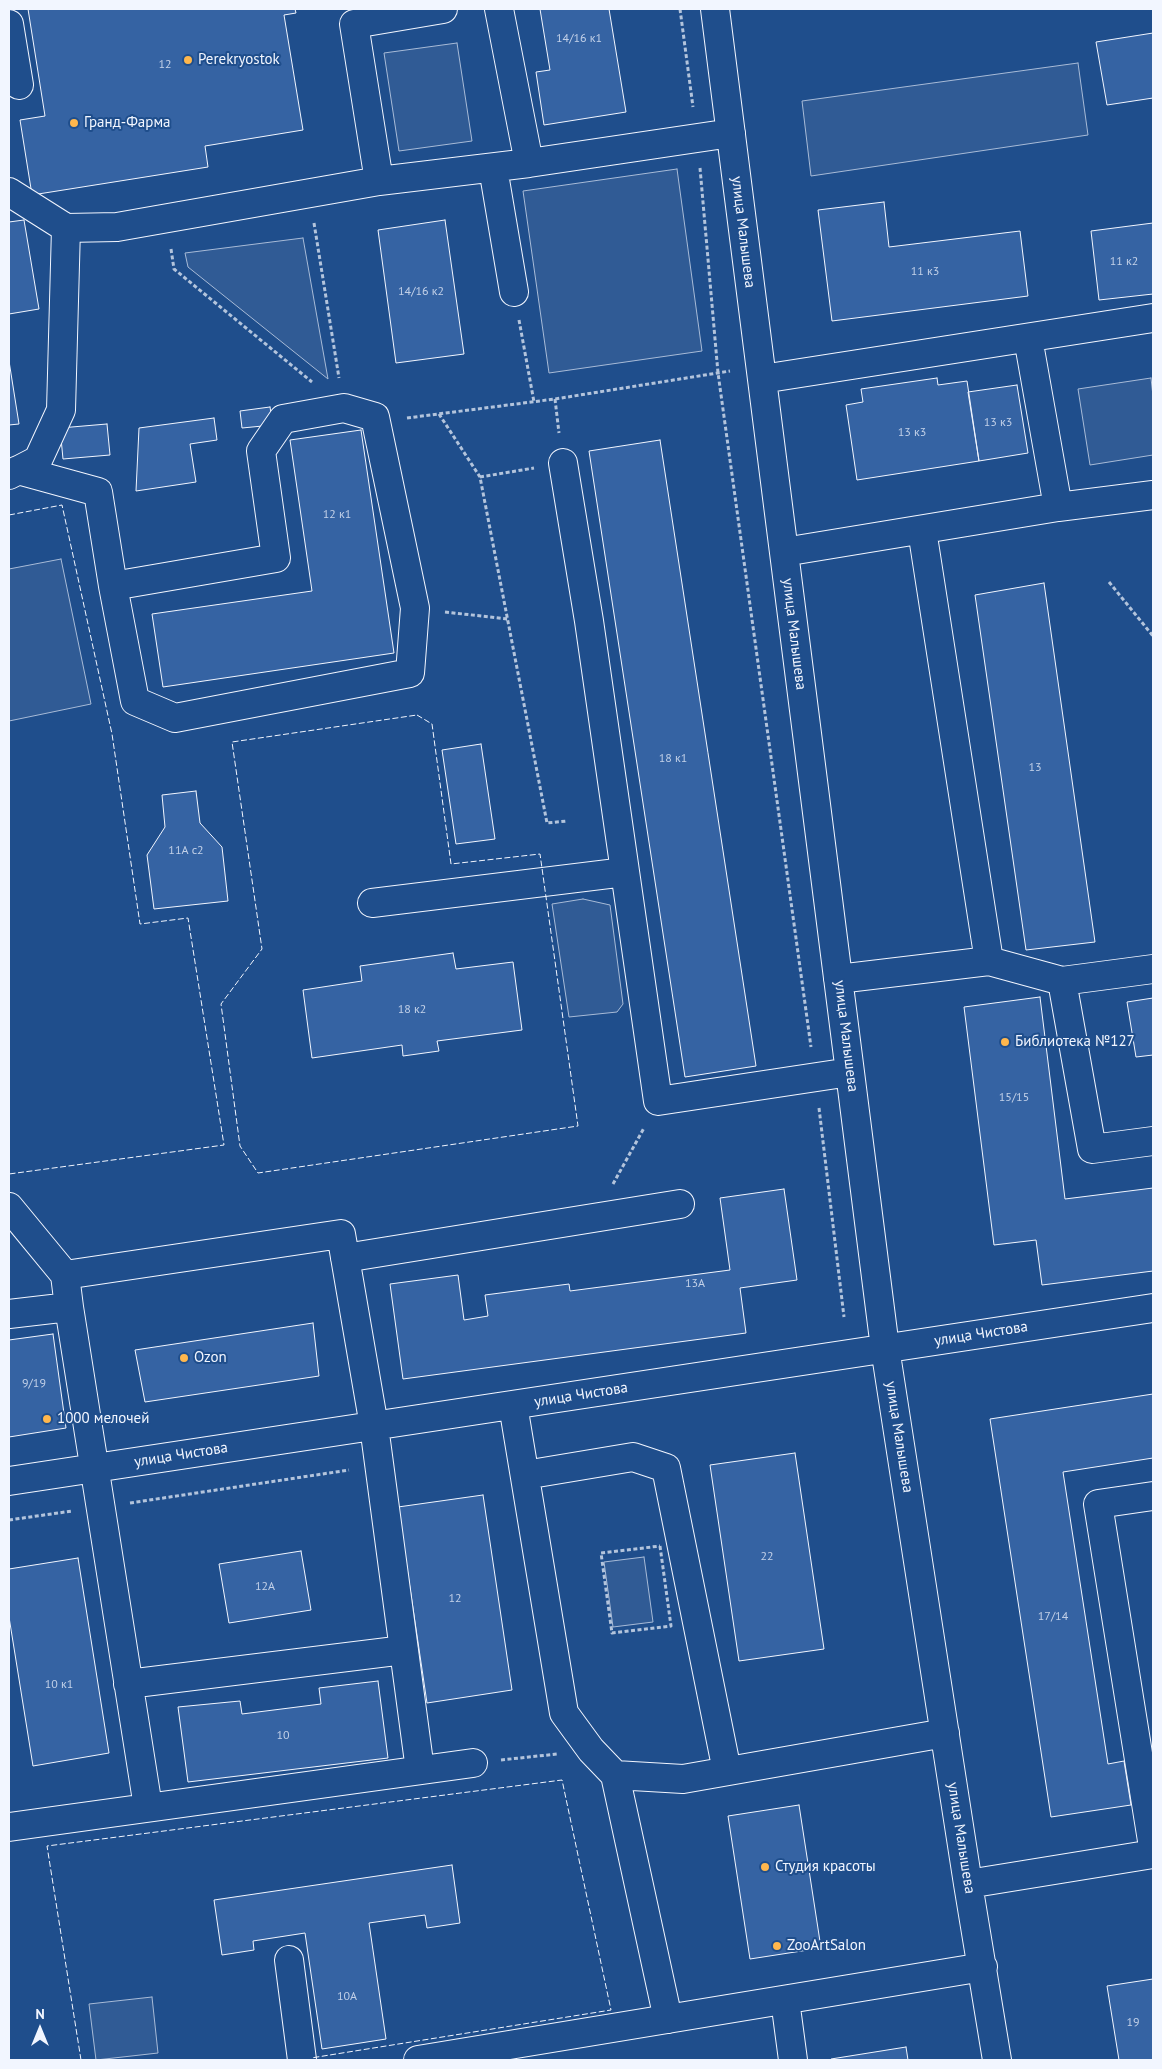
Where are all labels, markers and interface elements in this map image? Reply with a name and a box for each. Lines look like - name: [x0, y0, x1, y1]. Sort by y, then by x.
- house number: 14/16 к1: [556, 32, 602, 46]
- place label: Perekryostok: [198, 51, 280, 69]
- marker: Perekryostok: [182, 54, 194, 66]
- house number: 12: [158, 58, 172, 72]
- place label: Гранд-Фарма: [84, 114, 171, 132]
- marker: Гранд-Фарма: [68, 117, 80, 129]
- street label: улица Малышева: [727, 175, 759, 289]
- house number: 11 к2: [1110, 255, 1138, 269]
- house number: 11 к3: [911, 265, 939, 279]
- house number: 14/16 к2: [398, 285, 444, 299]
- house number: 13 к3: [984, 416, 1012, 430]
- house number: 13 к3: [898, 426, 926, 440]
- house number: 12 к1: [323, 508, 351, 522]
- street label: улица Малышева: [778, 577, 810, 691]
- house number: 18 к1: [659, 752, 687, 766]
- house number: 13: [1028, 761, 1042, 775]
- house number: 11А с2: [168, 844, 204, 858]
- street label: улица Малышева: [830, 979, 862, 1093]
- house number: 18 к2: [398, 1003, 426, 1017]
- place label: Библиотека №127: [1015, 1033, 1135, 1051]
- marker: Библиотека №127: [999, 1036, 1011, 1048]
- house number: 15/15: [999, 1091, 1029, 1105]
- house number: 13А: [685, 1277, 705, 1291]
- street label: улица Чистова: [933, 1318, 1029, 1350]
- place label: Ozon: [194, 1349, 227, 1367]
- marker: Ozon: [178, 1352, 190, 1364]
- house number: 9/19: [22, 1377, 46, 1391]
- street label: улица Чистова: [533, 1379, 629, 1411]
- street label: улица Малышева: [881, 1380, 917, 1494]
- place label: 1000 мелочей: [57, 1410, 149, 1428]
- marker: 1000 мелочей: [41, 1413, 53, 1425]
- street label: улица Чистова: [133, 1439, 229, 1471]
- house number: 22: [760, 1550, 774, 1564]
- house number: 12А: [255, 1580, 275, 1594]
- house number: 12: [448, 1592, 462, 1606]
- house number: 17/14: [1038, 1610, 1068, 1624]
- house number: 10 к1: [45, 1678, 73, 1692]
- house number: 10: [276, 1729, 290, 1743]
- street label: улица Малышева: [943, 1781, 979, 1895]
- place label: Студия красоты: [775, 1858, 876, 1876]
- marker: Студия красоты: [759, 1861, 771, 1873]
- place label: ZooArtSalon: [787, 1937, 866, 1955]
- marker: ZooArtSalon: [771, 1940, 783, 1952]
- house number: 10А: [337, 1990, 357, 2004]
- north arrow: [15, 2004, 65, 2054]
- text: N: [35, 2005, 45, 2023]
- house number: 19: [1126, 2016, 1140, 2030]

